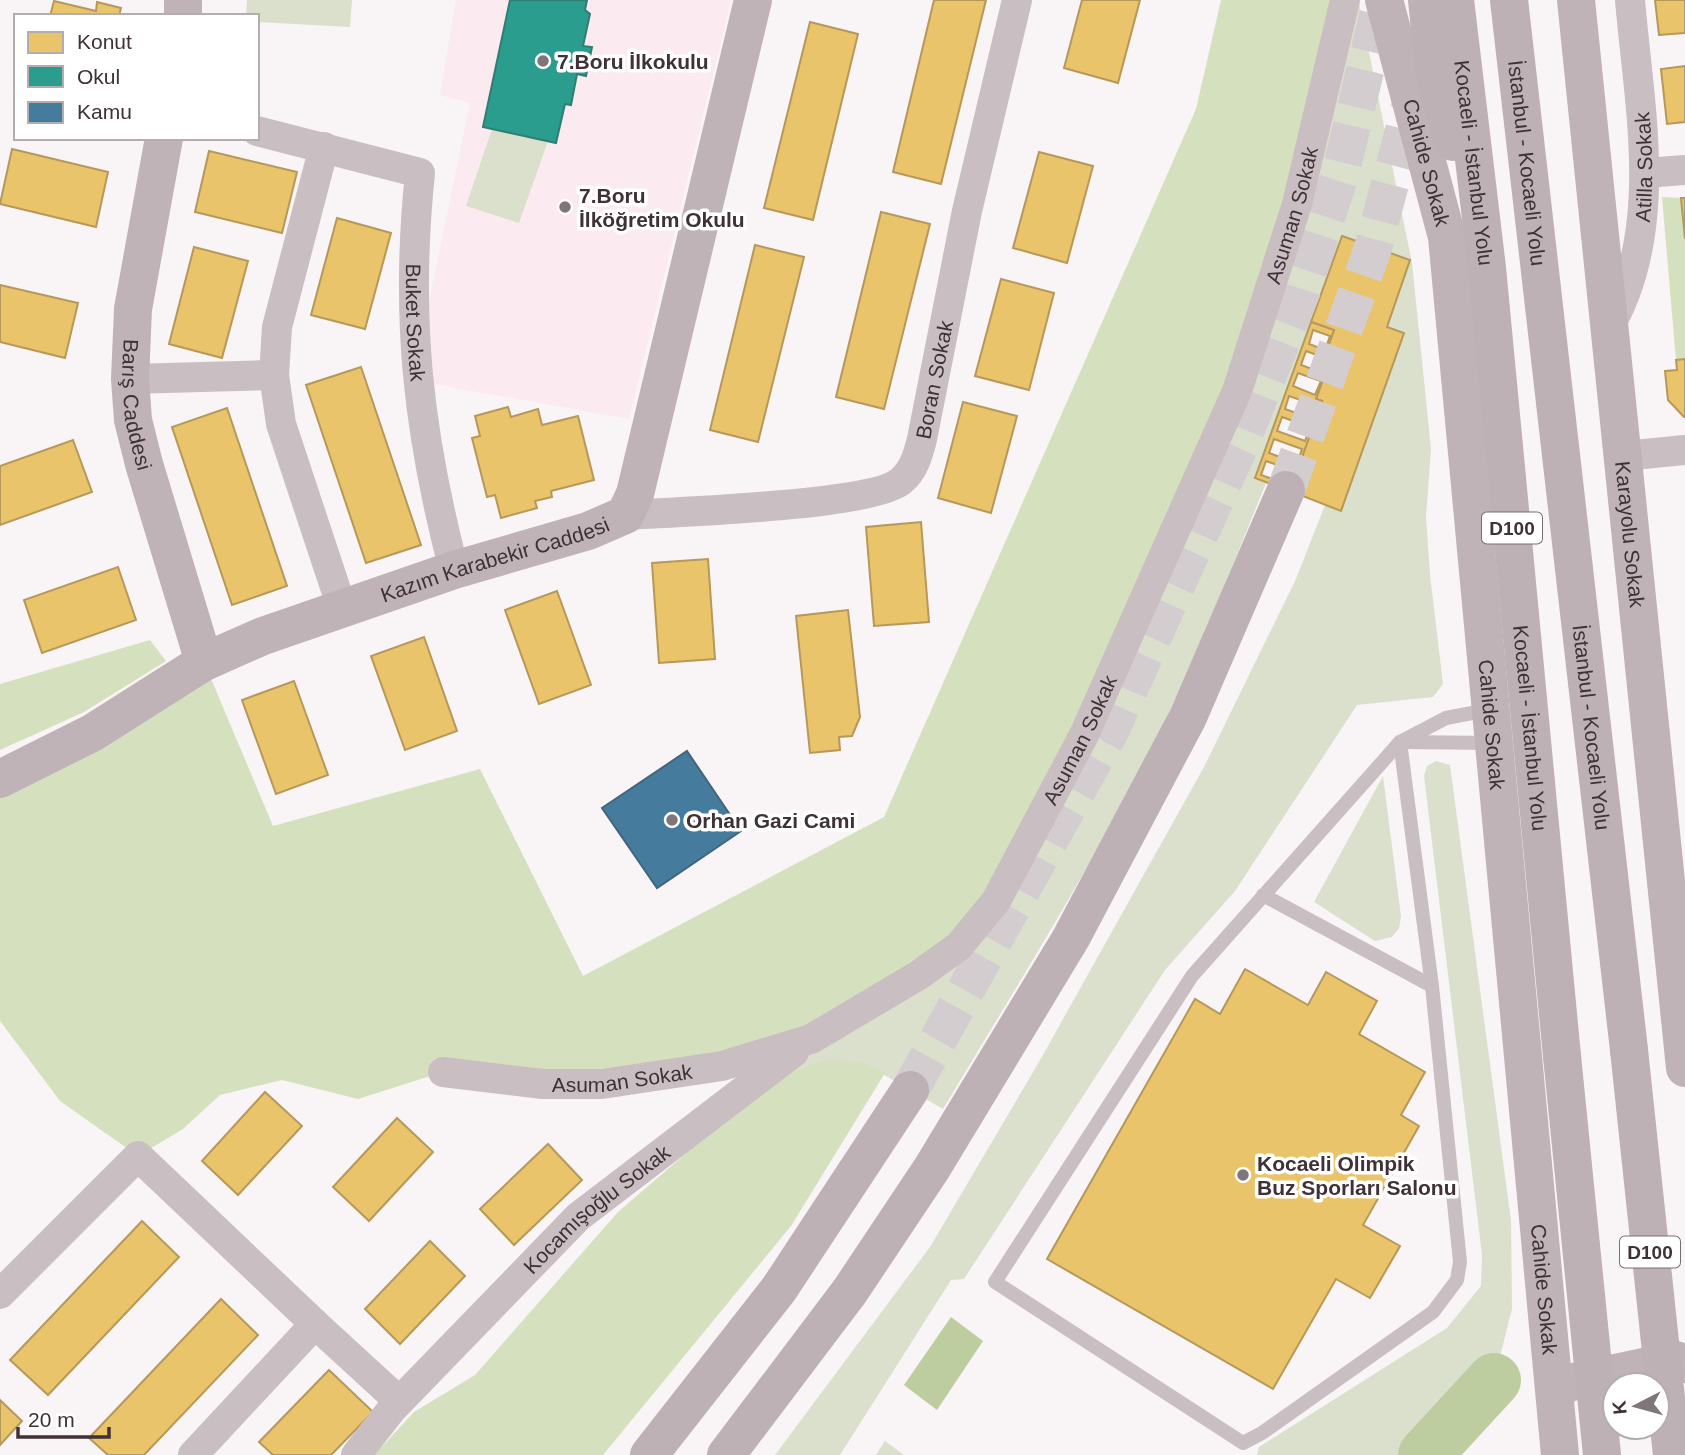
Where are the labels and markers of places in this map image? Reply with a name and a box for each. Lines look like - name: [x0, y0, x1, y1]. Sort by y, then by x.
- place label: 7.Boru İlkokulu: [557, 50, 709, 73]
- marker: 7.Boru İlkokulu: [535, 53, 551, 69]
- place label: 7.Boru İlköğretim Okulu: [579, 184, 745, 231]
- marker: 7.Boru İlköğretim Okulu: [557, 199, 573, 215]
- place label: Orhan Gazi Cami: [686, 809, 855, 832]
- marker: Orhan Gazi Cami: [664, 812, 680, 828]
- place label: Kocaeli Olimpik Buz Sporları Salonu: [1257, 1152, 1457, 1199]
- marker: Kocaeli Olimpik Buz Sporları Salonu: [1235, 1167, 1251, 1183]

